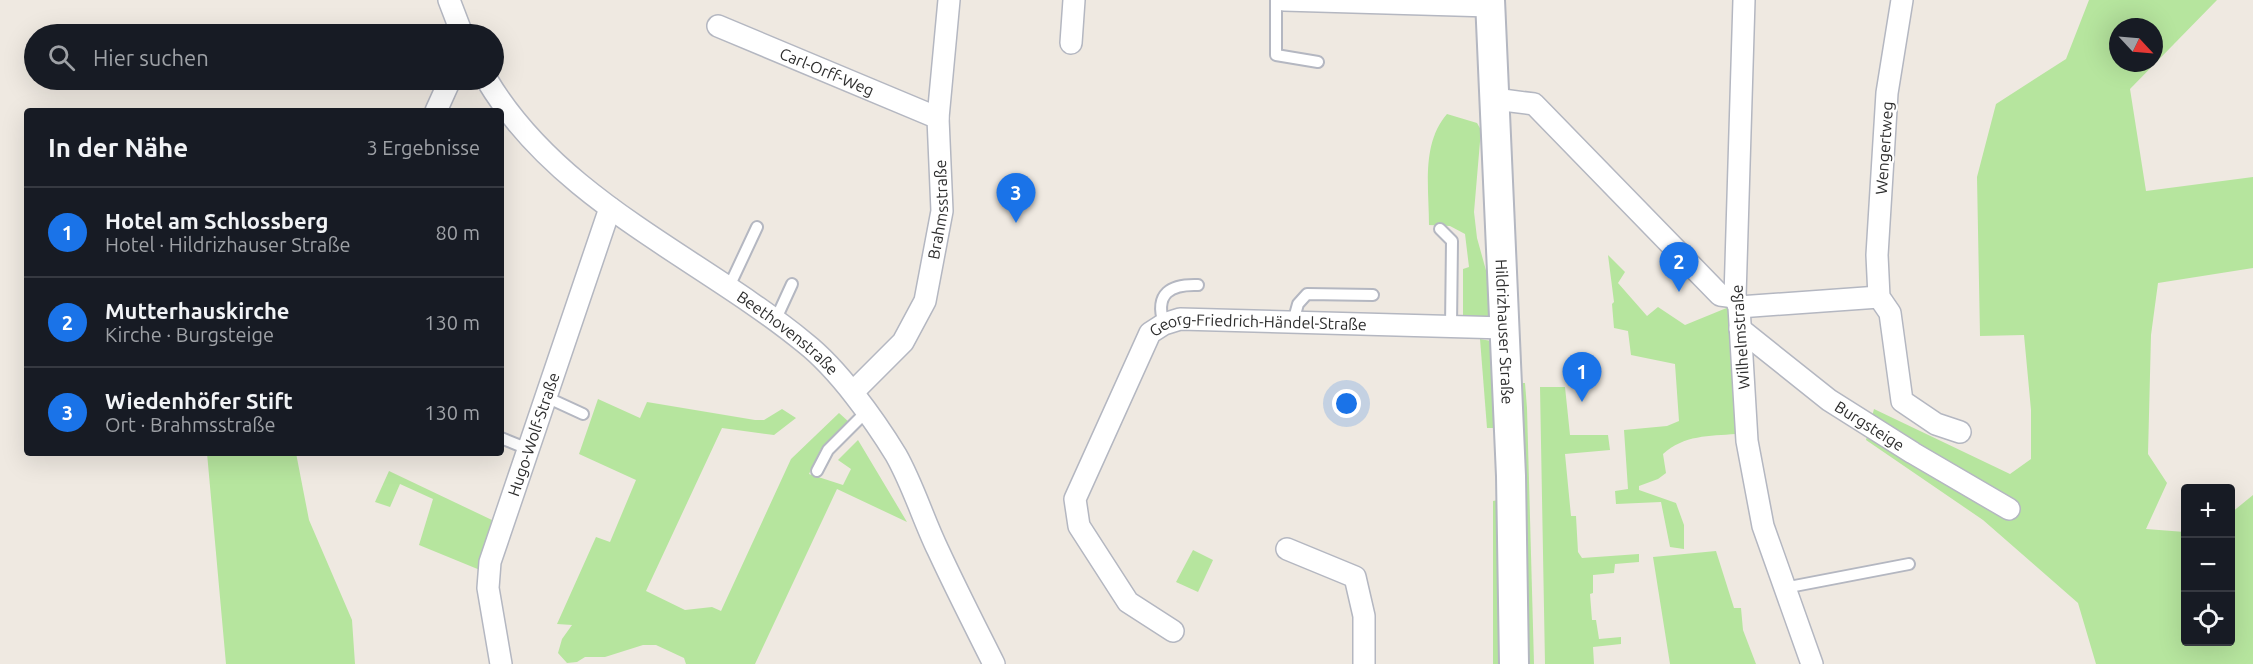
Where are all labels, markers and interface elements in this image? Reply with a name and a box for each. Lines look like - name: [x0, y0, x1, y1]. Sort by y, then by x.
- north arrow: [2109, 18, 2163, 72]
- search box: [24, 24, 504, 90]
- icon: search: [45, 41, 78, 74]
- street label: Carl-Orff-Weg: [777, 44, 877, 99]
- text: Hier suchen: [93, 45, 209, 70]
- street label: Wengertweg: [1872, 101, 1896, 195]
- text: In der Nähe: [48, 133, 188, 162]
- text: 3 Ergebnisse: [366, 136, 480, 159]
- street label: Brahmsstraße: [924, 159, 951, 261]
- pin: 3: [996, 174, 1036, 223]
- text: Hotel am Schlossberg: [105, 208, 329, 233]
- text: 1: [62, 221, 73, 244]
- text: 80 m: [436, 221, 480, 244]
- text: Hotel · Hildrizhauser Straße: [105, 233, 350, 256]
- pin: 2: [1660, 242, 1698, 292]
- street label: Hildrizhauser Straße: [1492, 259, 1517, 405]
- street label: Wilhelmstraße: [1727, 284, 1753, 390]
- street label: Beethovenstraße: [734, 287, 842, 378]
- text: Mutterhauskirche: [105, 298, 290, 323]
- street label: Georg-Friedrich-Händel-Straße: [1146, 310, 1367, 340]
- text: 2: [62, 311, 73, 334]
- text: 130 m: [424, 311, 480, 334]
- text: Kirche · Burgsteige: [105, 323, 274, 346]
- pin: 1: [1562, 352, 1602, 402]
- street label: Hugo-Wolf-Straße: [504, 370, 563, 499]
- text: Wiedenhöfer Stift: [105, 388, 293, 413]
- your location: [1332, 389, 1361, 418]
- street label: Burgsteige: [1832, 397, 1908, 454]
- text: 3: [62, 401, 73, 424]
- text: 130 m: [424, 401, 480, 424]
- text: Ort · Brahmsstraße: [105, 413, 275, 436]
- map controls: [2181, 484, 2235, 646]
- button: +: [2181, 484, 2235, 538]
- button: −: [2181, 538, 2235, 592]
- button: locate: [2181, 592, 2235, 646]

